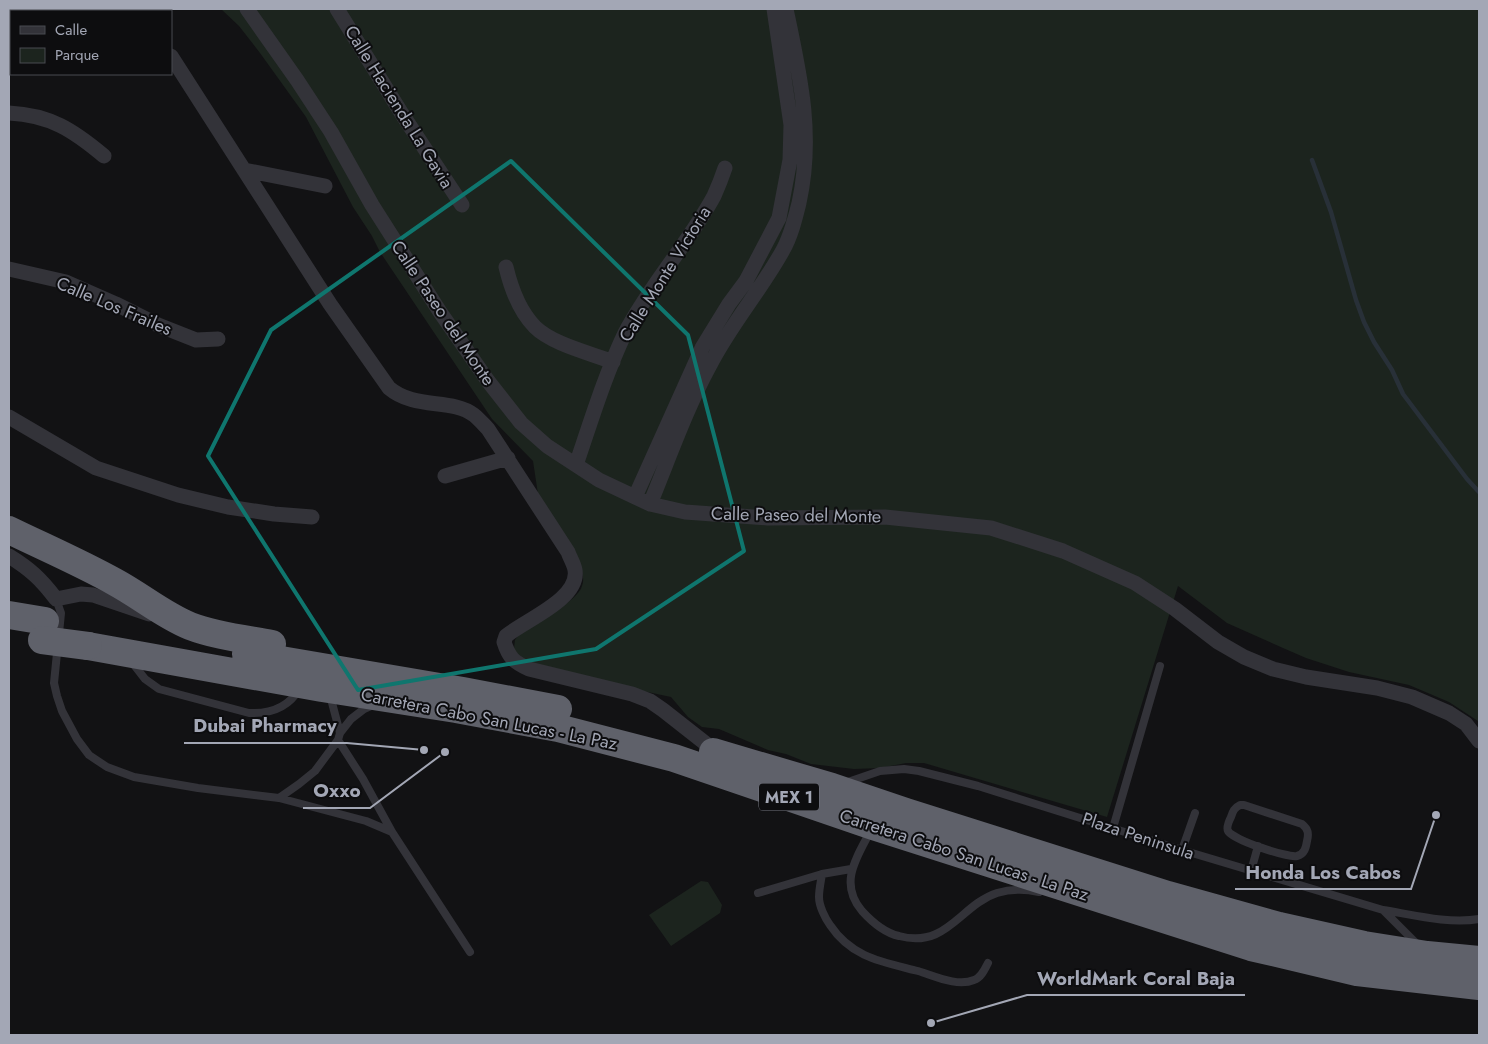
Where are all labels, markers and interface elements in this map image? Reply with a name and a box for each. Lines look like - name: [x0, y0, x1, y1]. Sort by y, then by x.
- legend: [10, 10, 172, 75]
- text: Calle: [55, 19, 87, 41]
- street label: Calle Hacienda La Gavia: [338, 21, 460, 193]
- text: Parque: [55, 44, 99, 66]
- street label: Calle Monte Victoria: [613, 201, 717, 347]
- street label: Calle Paseo del Monte: [385, 235, 501, 391]
- street label: Calle Los Frailes: [52, 270, 176, 342]
- street label: Calle Paseo del Monte: [711, 501, 881, 529]
- street label: Carretera Cabo San Lucas - La Paz: [359, 681, 620, 757]
- callout: Dubai Pharmacy: [184, 709, 347, 743]
- text: Dubai Pharmacy: [193, 712, 338, 739]
- callout: Oxxo: [303, 774, 370, 808]
- text: Oxxo: [313, 777, 361, 804]
- road number: MEX 1: [759, 784, 819, 810]
- street label: Carretera Cabo San Lucas - La Paz: [836, 802, 1093, 908]
- street label: Plaza Peninsula: [1078, 806, 1198, 866]
- callout: Honda Los Cabos: [1235, 855, 1411, 889]
- text: Honda Los Cabos: [1245, 859, 1401, 886]
- callout: WorldMark Coral Baja: [1027, 961, 1245, 995]
- text: WorldMark Coral Baja: [1037, 965, 1235, 992]

